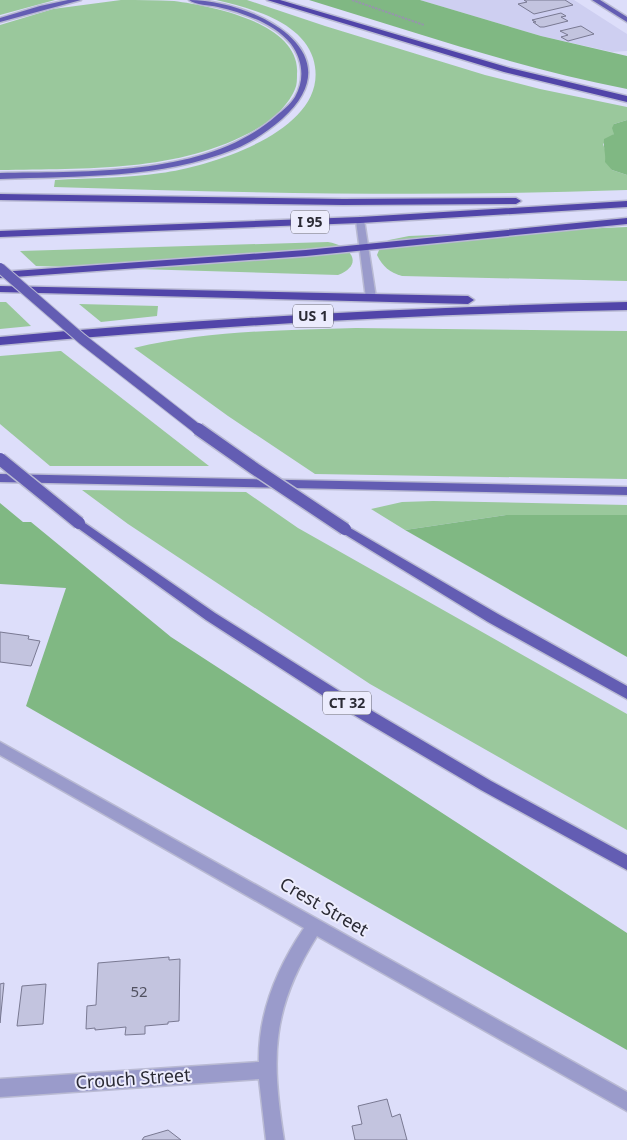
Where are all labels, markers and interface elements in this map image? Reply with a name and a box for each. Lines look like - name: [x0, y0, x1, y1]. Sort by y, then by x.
- road number: I 95: [291, 210, 329, 233]
- road number: US 1: [293, 304, 333, 328]
- road number: CT 32: [323, 691, 371, 714]
- street label: Crest Street: [276, 871, 374, 941]
- house number: 52: [130, 981, 148, 1001]
- street label: Crouch Street: [75, 1062, 192, 1094]

